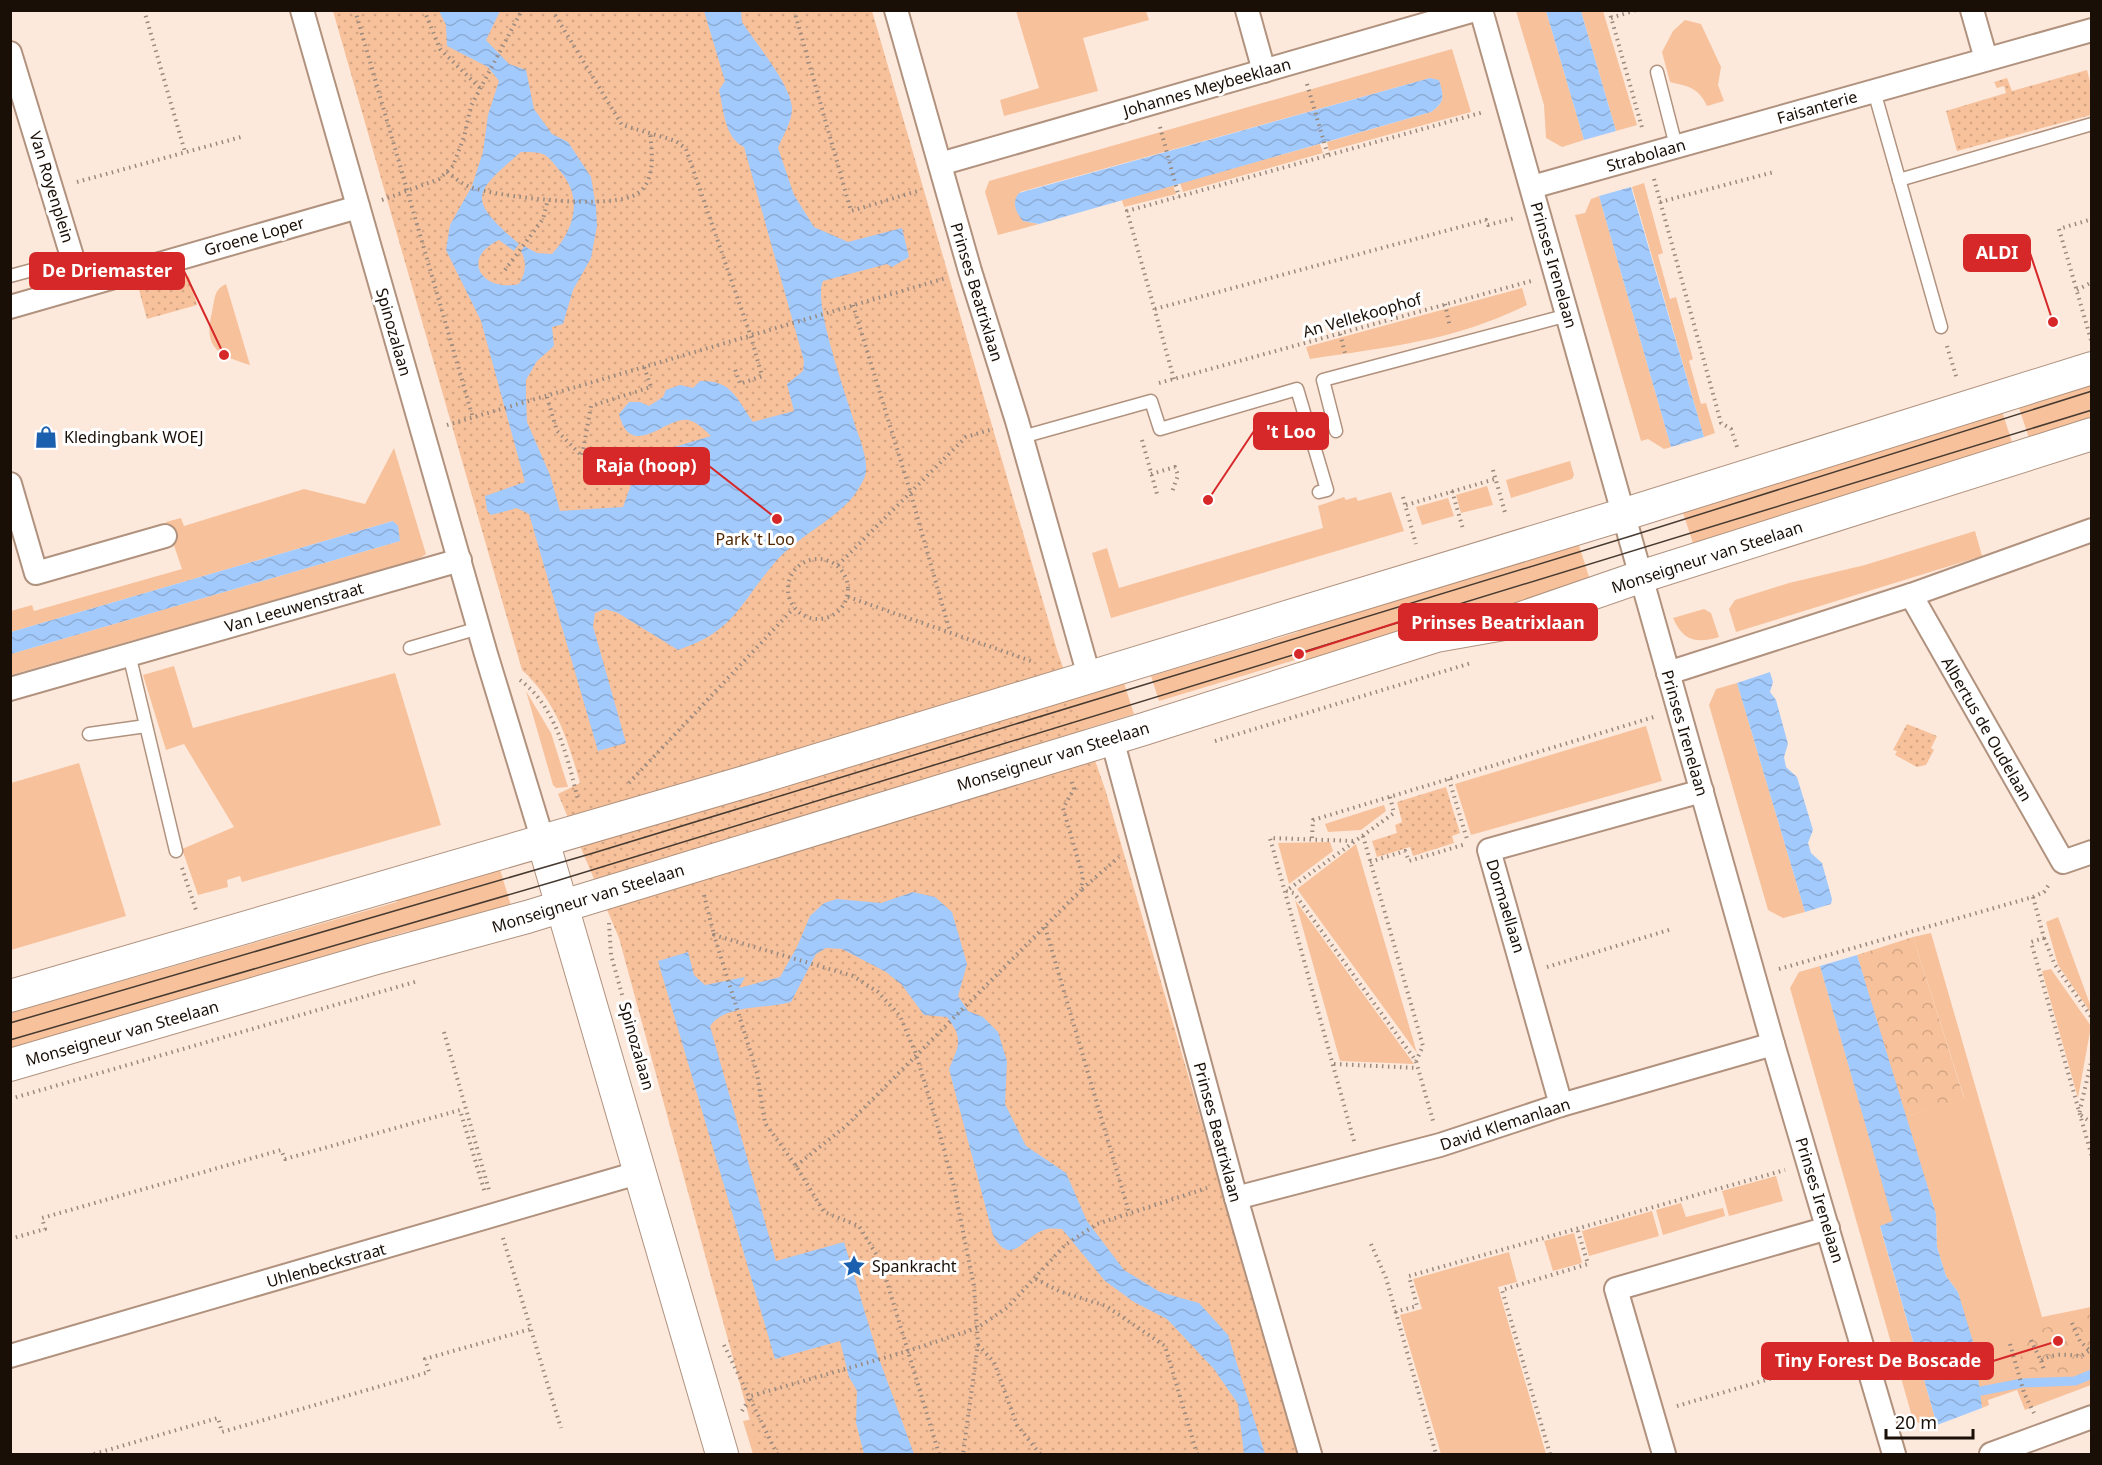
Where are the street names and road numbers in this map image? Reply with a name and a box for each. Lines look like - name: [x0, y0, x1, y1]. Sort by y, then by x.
- street label: Johannes Meybeeklaan: [1119, 53, 1293, 122]
- street label: Faisanterie: [1774, 85, 1860, 129]
- street label: Van Royenplein: [25, 128, 79, 246]
- street label: Strabolaan: [1604, 133, 1688, 177]
- street label: Prinses Irenelaan: [1525, 199, 1583, 331]
- street label: Groene Loper: [201, 211, 307, 261]
- street label: Prinses Beatrixlaan: [945, 220, 1009, 364]
- street label: Spinozalaan: [371, 285, 417, 379]
- street label: An Vellekoophof: [1300, 287, 1425, 342]
- street label: Monseigneur van Steelaan: [1608, 516, 1806, 598]
- street label: Van Leeuwenstraat: [222, 577, 366, 637]
- street label: Albertus de Oudelaan: [1937, 653, 2037, 805]
- street label: Prinses Irenelaan: [1656, 667, 1714, 799]
- street label: Monseigneur van Steelaan: [954, 716, 1152, 796]
- street label: Dormaellaan: [1481, 856, 1531, 956]
- street label: Monseigneur van Steelaan: [489, 858, 687, 938]
- street label: Monseigneur van Steelaan: [23, 995, 221, 1071]
- street label: Spinozalaan: [614, 999, 660, 1093]
- street label: Prinses Beatrixlaan: [1189, 1060, 1247, 1204]
- street label: David Klemanlaan: [1437, 1093, 1573, 1155]
- street label: Prinses Irenelaan: [1790, 1134, 1850, 1266]
- street label: Uhlenbeckstraat: [264, 1237, 388, 1293]

